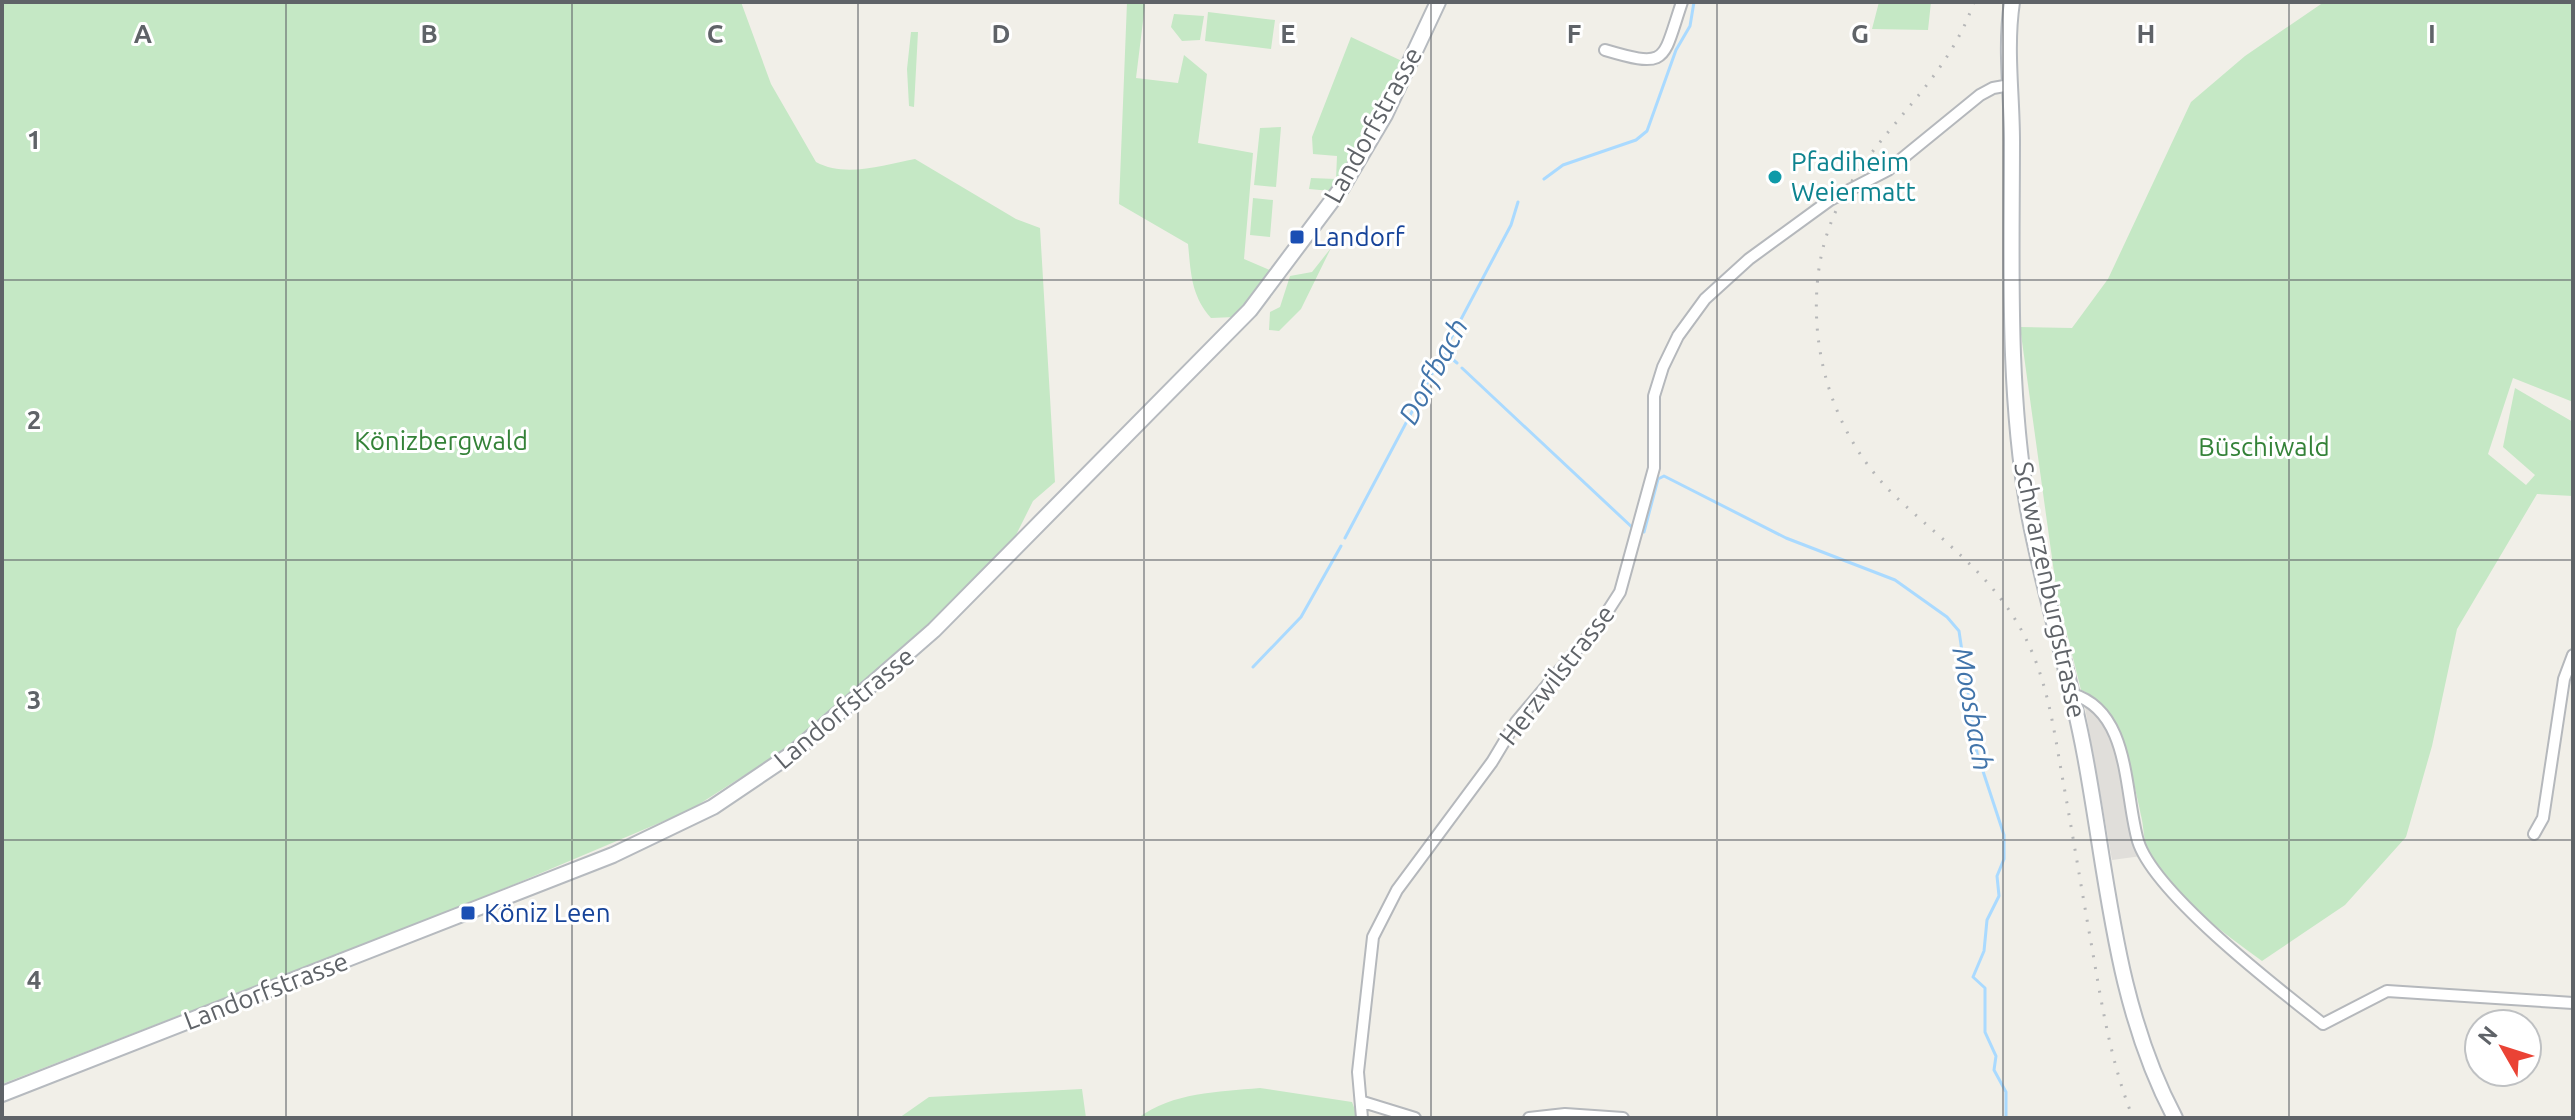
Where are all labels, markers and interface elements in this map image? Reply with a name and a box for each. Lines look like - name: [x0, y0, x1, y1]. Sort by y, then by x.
- text: A: [134, 19, 153, 48]
- text: B: [420, 19, 438, 48]
- text: C: [707, 19, 724, 48]
- text: D: [992, 19, 1010, 48]
- text: E: [1280, 19, 1296, 48]
- text: F: [1567, 19, 1581, 48]
- text: G: [1851, 19, 1869, 48]
- text: H: [2137, 19, 2155, 48]
- text: I: [2428, 19, 2436, 48]
- street label: Landorfstrasse: [1318, 42, 1427, 208]
- text: 1: [27, 125, 41, 154]
- place label: Pfadiheim Weiermatt: [1791, 147, 1916, 206]
- marker: Pfadiheim Weiermatt: [1766, 168, 1784, 186]
- place label: Landorf: [1313, 222, 1406, 251]
- marker: Landorf: [1288, 228, 1306, 246]
- water label: Dorfbach: [1392, 313, 1473, 429]
- text: 2: [27, 405, 41, 434]
- park label: Könizbergwald: [354, 426, 528, 455]
- park label: Büschiwald: [2198, 432, 2330, 461]
- street label: Schwarzenburgstrasse: [2009, 459, 2092, 721]
- street label: Herzwilstrasse: [1493, 599, 1620, 750]
- street label: Landorfstrasse: [768, 641, 919, 774]
- water label: Moosbach: [1947, 645, 2000, 773]
- text: 3: [27, 685, 41, 714]
- place label: Köniz Leen: [484, 898, 611, 927]
- marker: Köniz Leen: [459, 904, 477, 922]
- street label: Landorfstrasse: [180, 946, 352, 1035]
- text: 4: [27, 965, 41, 994]
- north arrow: [2463, 1008, 2543, 1088]
- text: N: [2472, 1021, 2502, 1049]

